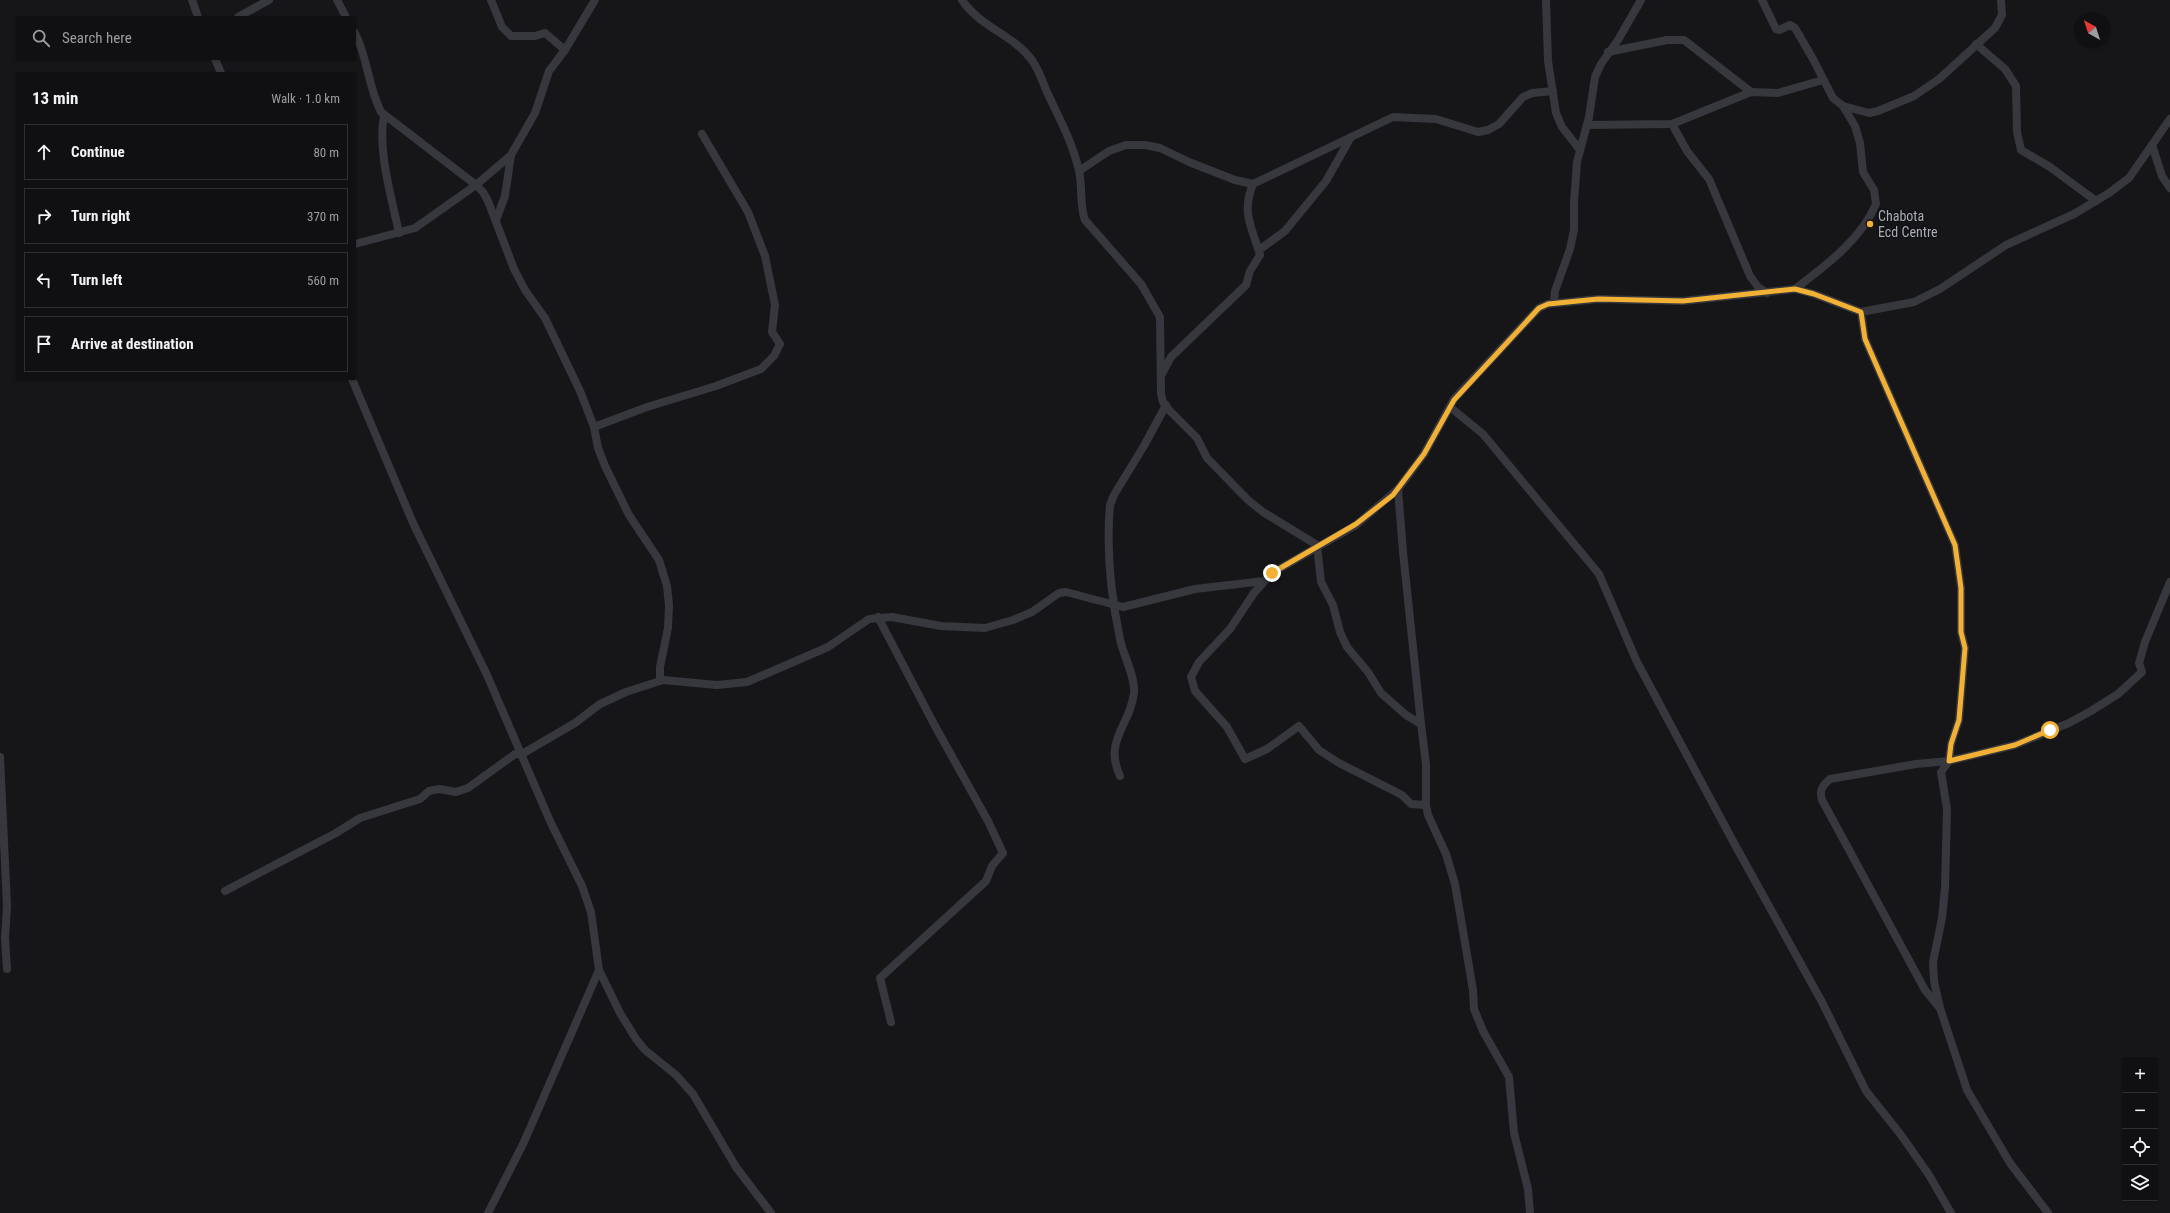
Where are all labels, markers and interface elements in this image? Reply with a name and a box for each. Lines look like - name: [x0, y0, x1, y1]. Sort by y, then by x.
- north arrow: [2074, 12, 2110, 48]
- search box: [16, 16, 356, 60]
- icon: search: [30, 27, 52, 49]
- text: Search here: [62, 29, 132, 47]
- text: 13 min: [32, 88, 78, 108]
- text: Walk · 1.0 km: [271, 91, 340, 106]
- icon: ahead: [33, 141, 55, 163]
- text: Continue: [71, 143, 125, 161]
- text: 80 m: [313, 145, 339, 160]
- icon: right: [33, 205, 55, 227]
- text: Turn right: [71, 207, 130, 225]
- place label: Chabota Ecd Centre: [1878, 208, 1938, 240]
- text: 370 m: [307, 209, 339, 224]
- marker: Chabota Ecd Centre: [1865, 219, 1875, 229]
- icon: left: [33, 269, 55, 291]
- text: Turn left: [71, 271, 122, 289]
- text: 560 m: [307, 273, 339, 288]
- icon: arrive: [33, 333, 55, 355]
- text: Arrive at destination: [71, 335, 194, 353]
- route end: [1263, 564, 1281, 582]
- route start: [2041, 721, 2059, 739]
- map controls: [2122, 1057, 2158, 1201]
- button: +: [2122, 1057, 2158, 1093]
- button: −: [2122, 1093, 2158, 1129]
- button: locate: [2122, 1129, 2158, 1165]
- button: layers: [2122, 1165, 2158, 1201]

